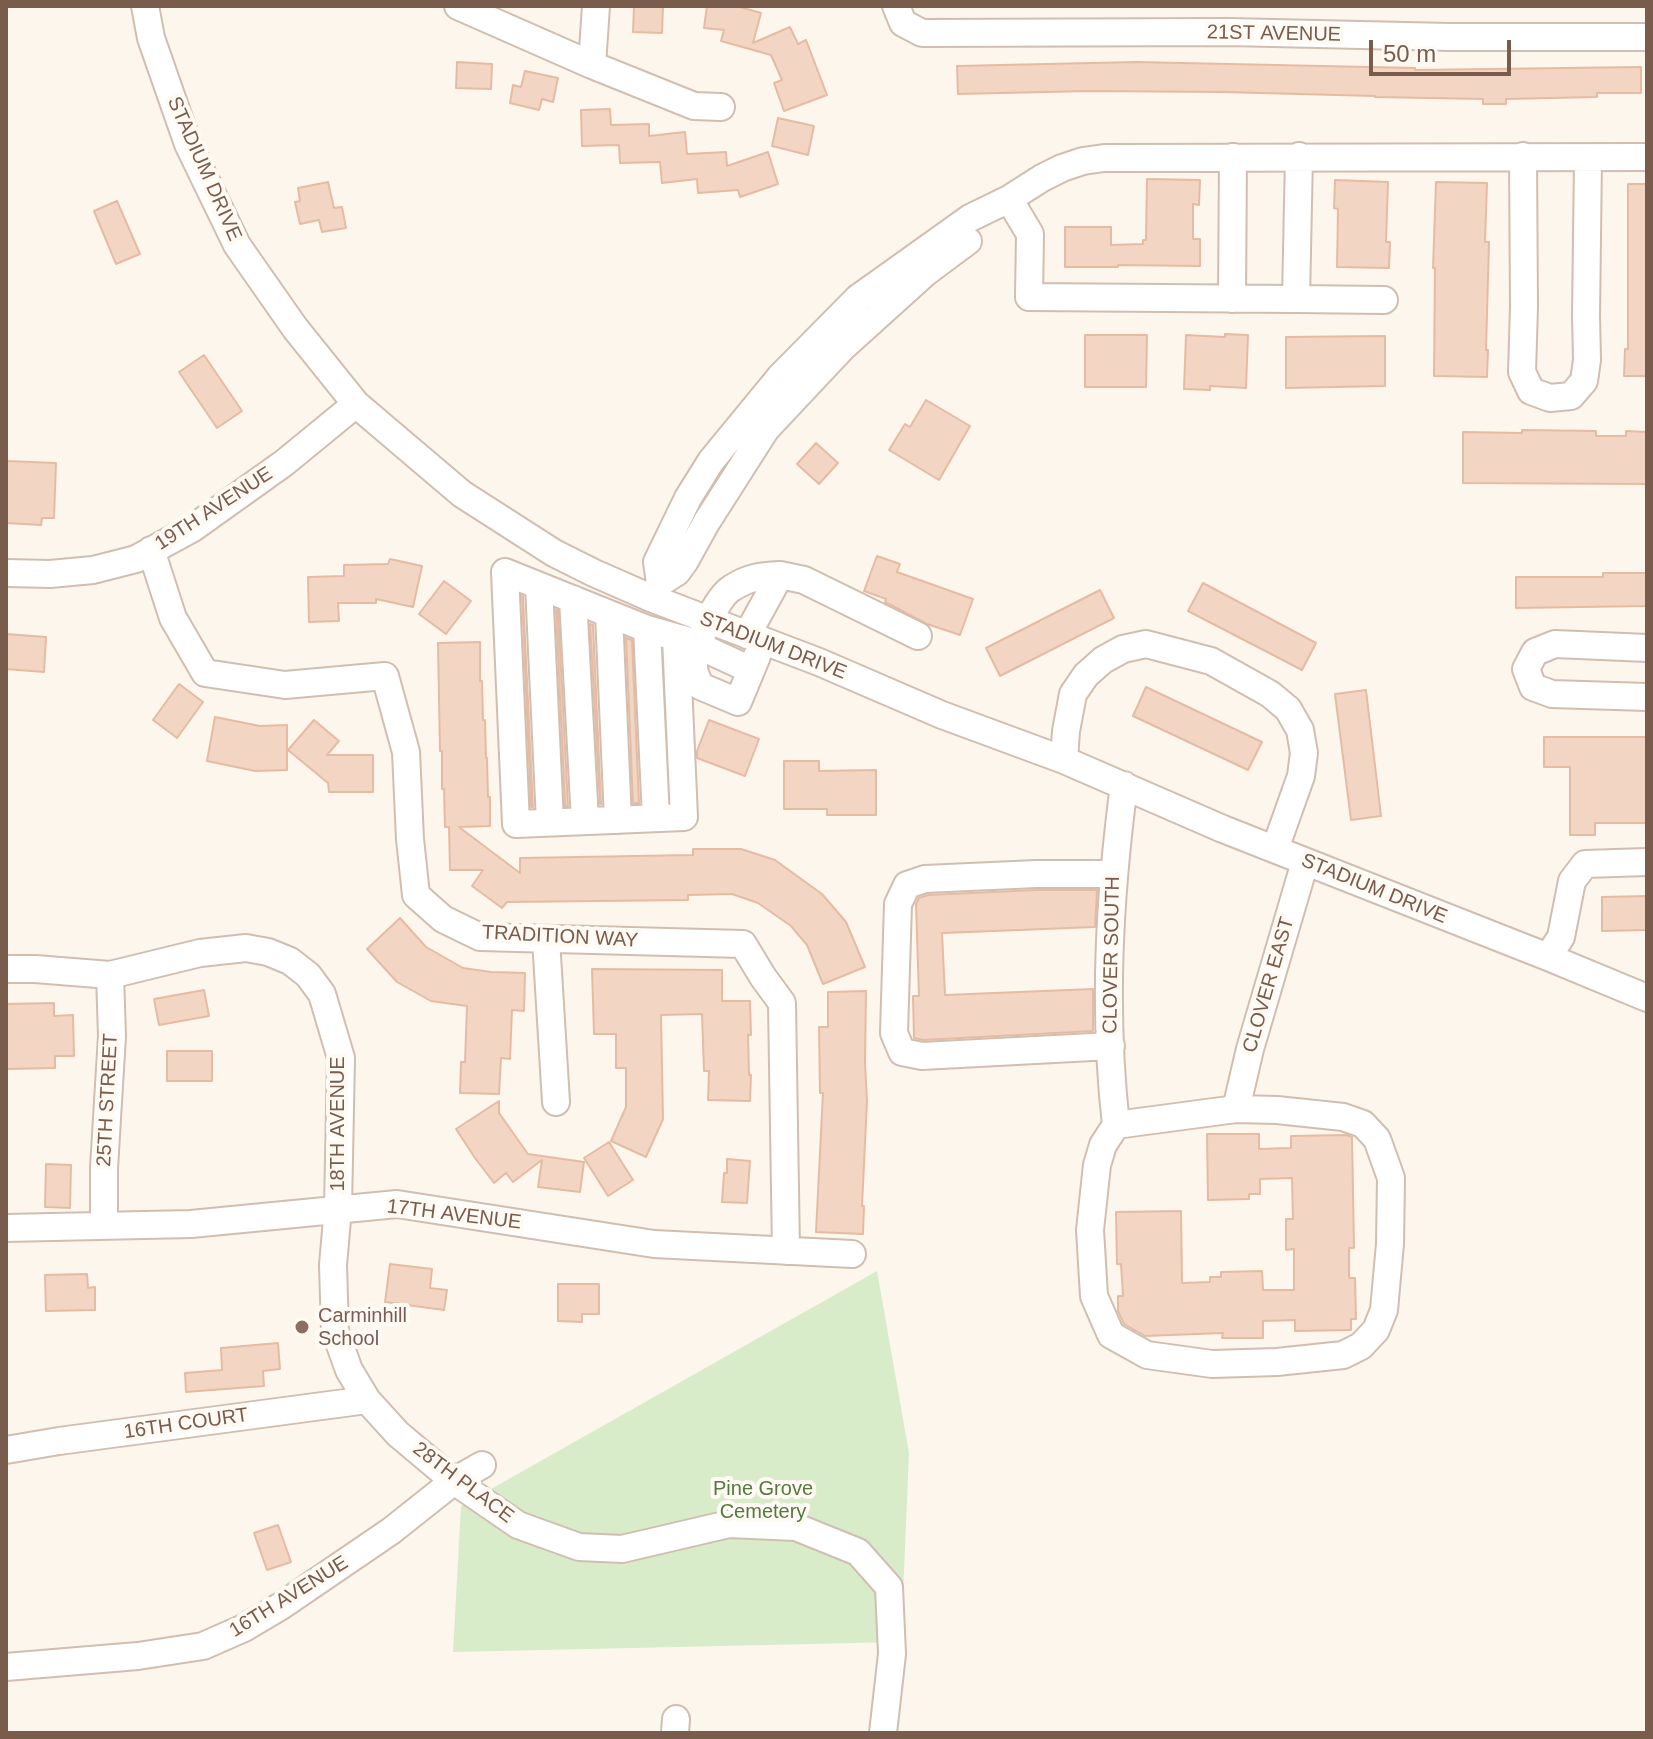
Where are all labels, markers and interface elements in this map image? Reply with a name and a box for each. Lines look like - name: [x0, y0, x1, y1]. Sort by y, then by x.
- street label: 21ST AVENUE: [1207, 21, 1341, 47]
- scale bar: [1373, 24, 1515, 74]
- text: 50 m: [1383, 40, 1436, 67]
- street label: STADIUM DRIVE: [161, 93, 247, 245]
- street label: 19TH AVENUE: [151, 462, 277, 556]
- street label: STADIUM DRIVE: [696, 607, 850, 685]
- street label: STADIUM DRIVE: [1298, 849, 1450, 929]
- street label: CLOVER SOUTH: [1099, 876, 1125, 1034]
- street label: CLOVER EAST: [1238, 914, 1300, 1056]
- street label: TRADITION WAY: [481, 921, 639, 953]
- street label: 25TH STREET: [93, 1033, 123, 1167]
- street label: 18TH AVENUE: [326, 1056, 350, 1192]
- street label: 17TH AVENUE: [385, 1195, 523, 1235]
- place label: Carminhill School: [318, 1304, 407, 1351]
- marker: Carminhill School: [293, 1318, 311, 1336]
- street label: 16TH COURT: [122, 1403, 250, 1445]
- street label: 28TH PLACE: [408, 1437, 518, 1529]
- park label: Pine Grove Cemetery: [713, 1477, 813, 1524]
- street label: 16TH AVENUE: [225, 1551, 353, 1643]

